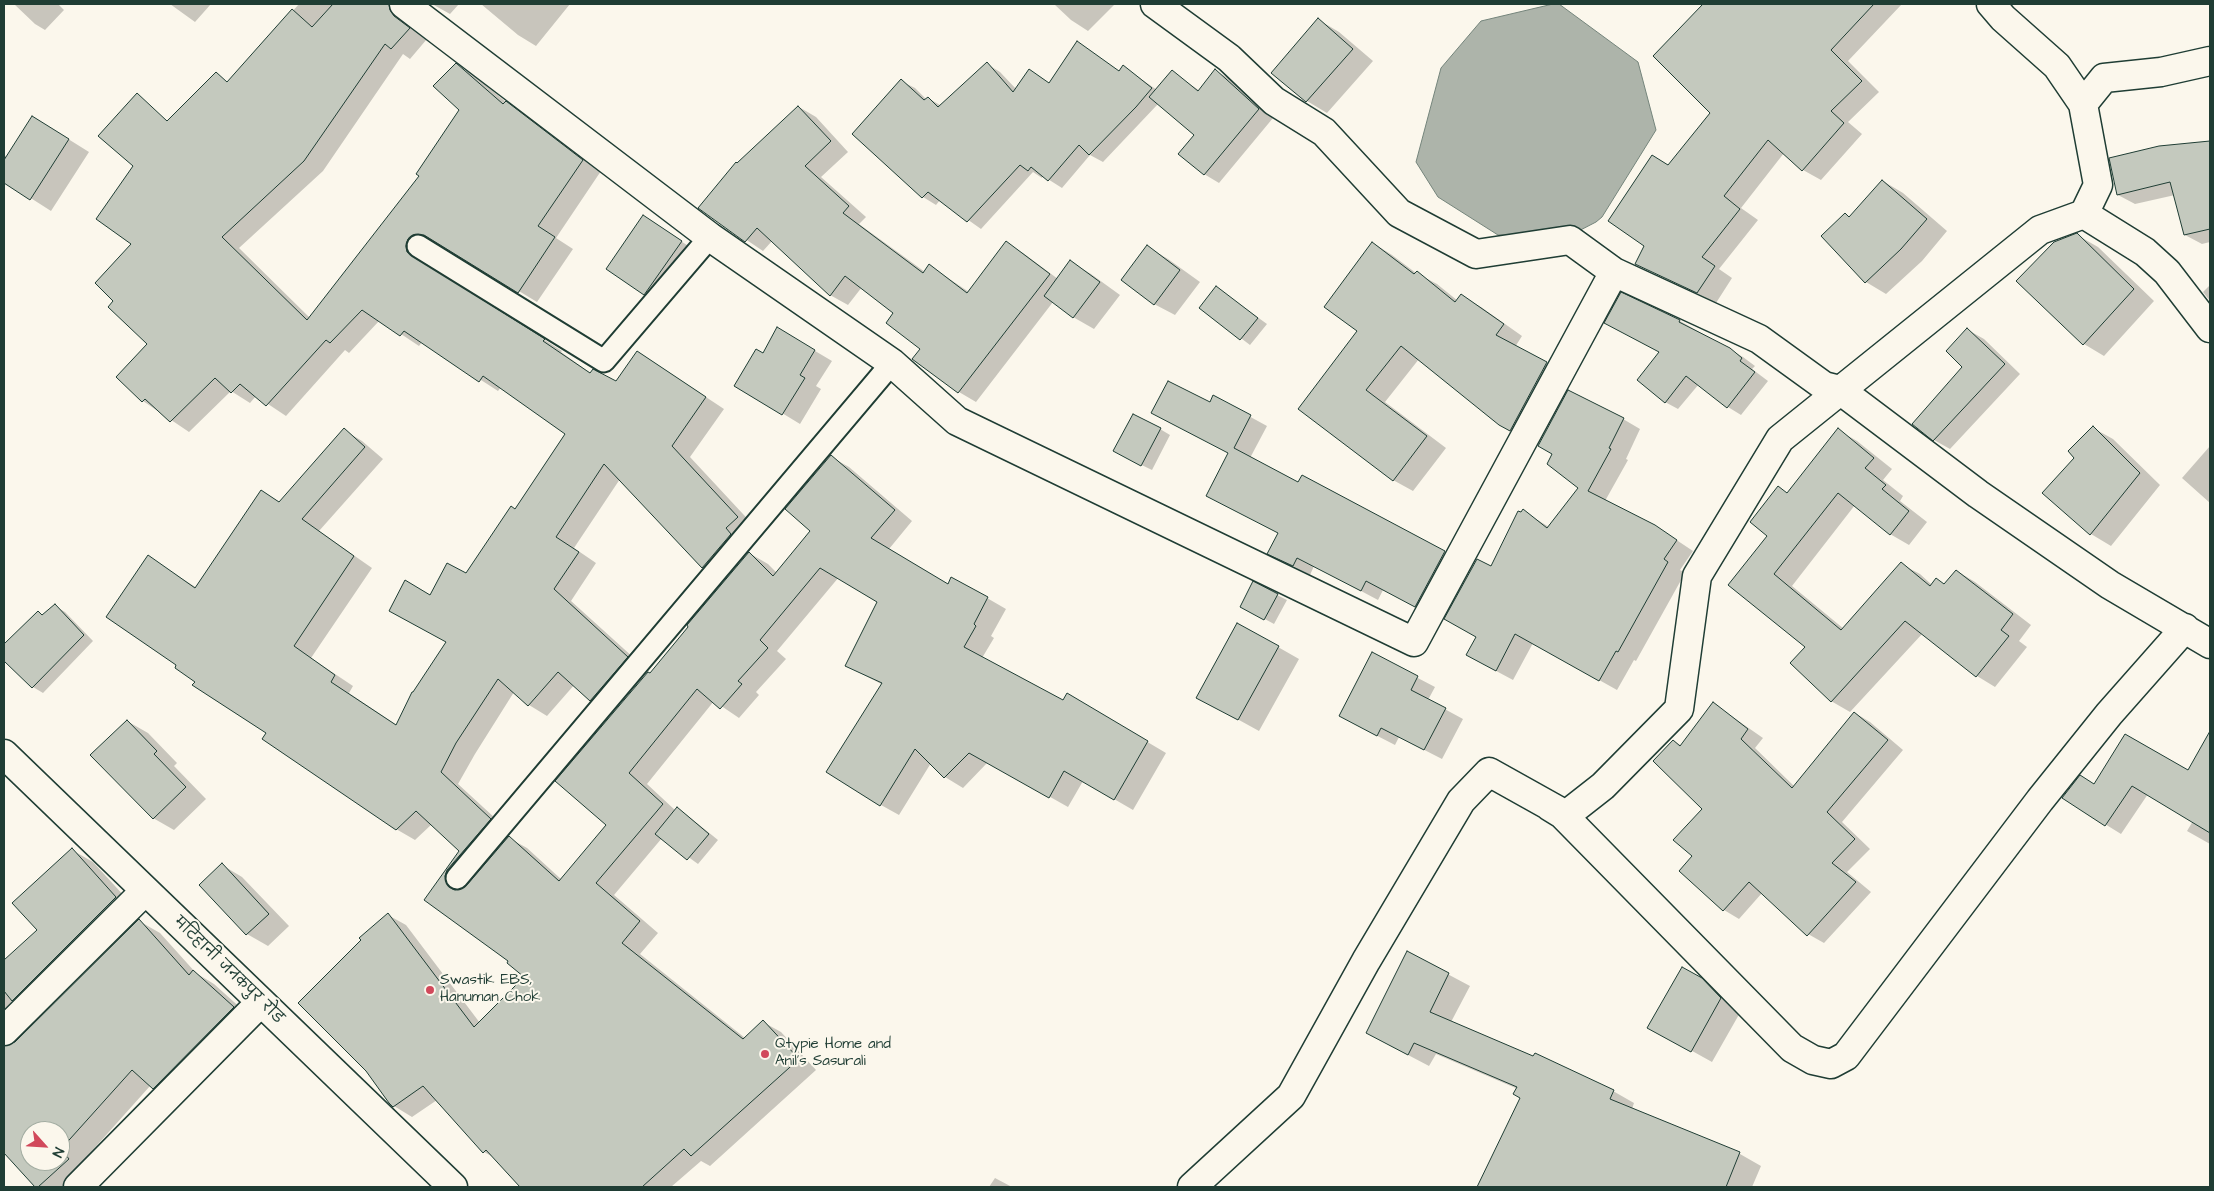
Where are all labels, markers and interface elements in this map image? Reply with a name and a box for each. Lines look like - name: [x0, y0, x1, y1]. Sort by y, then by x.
- street label: मटिहानी जनकपुर रोड: [169, 914, 287, 1028]
- place label: Swastik EBS, Hanuman Chok: [440, 972, 540, 1007]
- marker: Swastik EBS, Hanuman Chok: [424, 984, 436, 996]
- place label: Qtypie Home and Anil's Sasurali: [775, 1036, 891, 1071]
- marker: Qtypie Home and Anil's Sasurali: [759, 1048, 771, 1060]
- north arrow: [20, 1121, 70, 1171]
- text: N: [47, 1144, 68, 1160]

